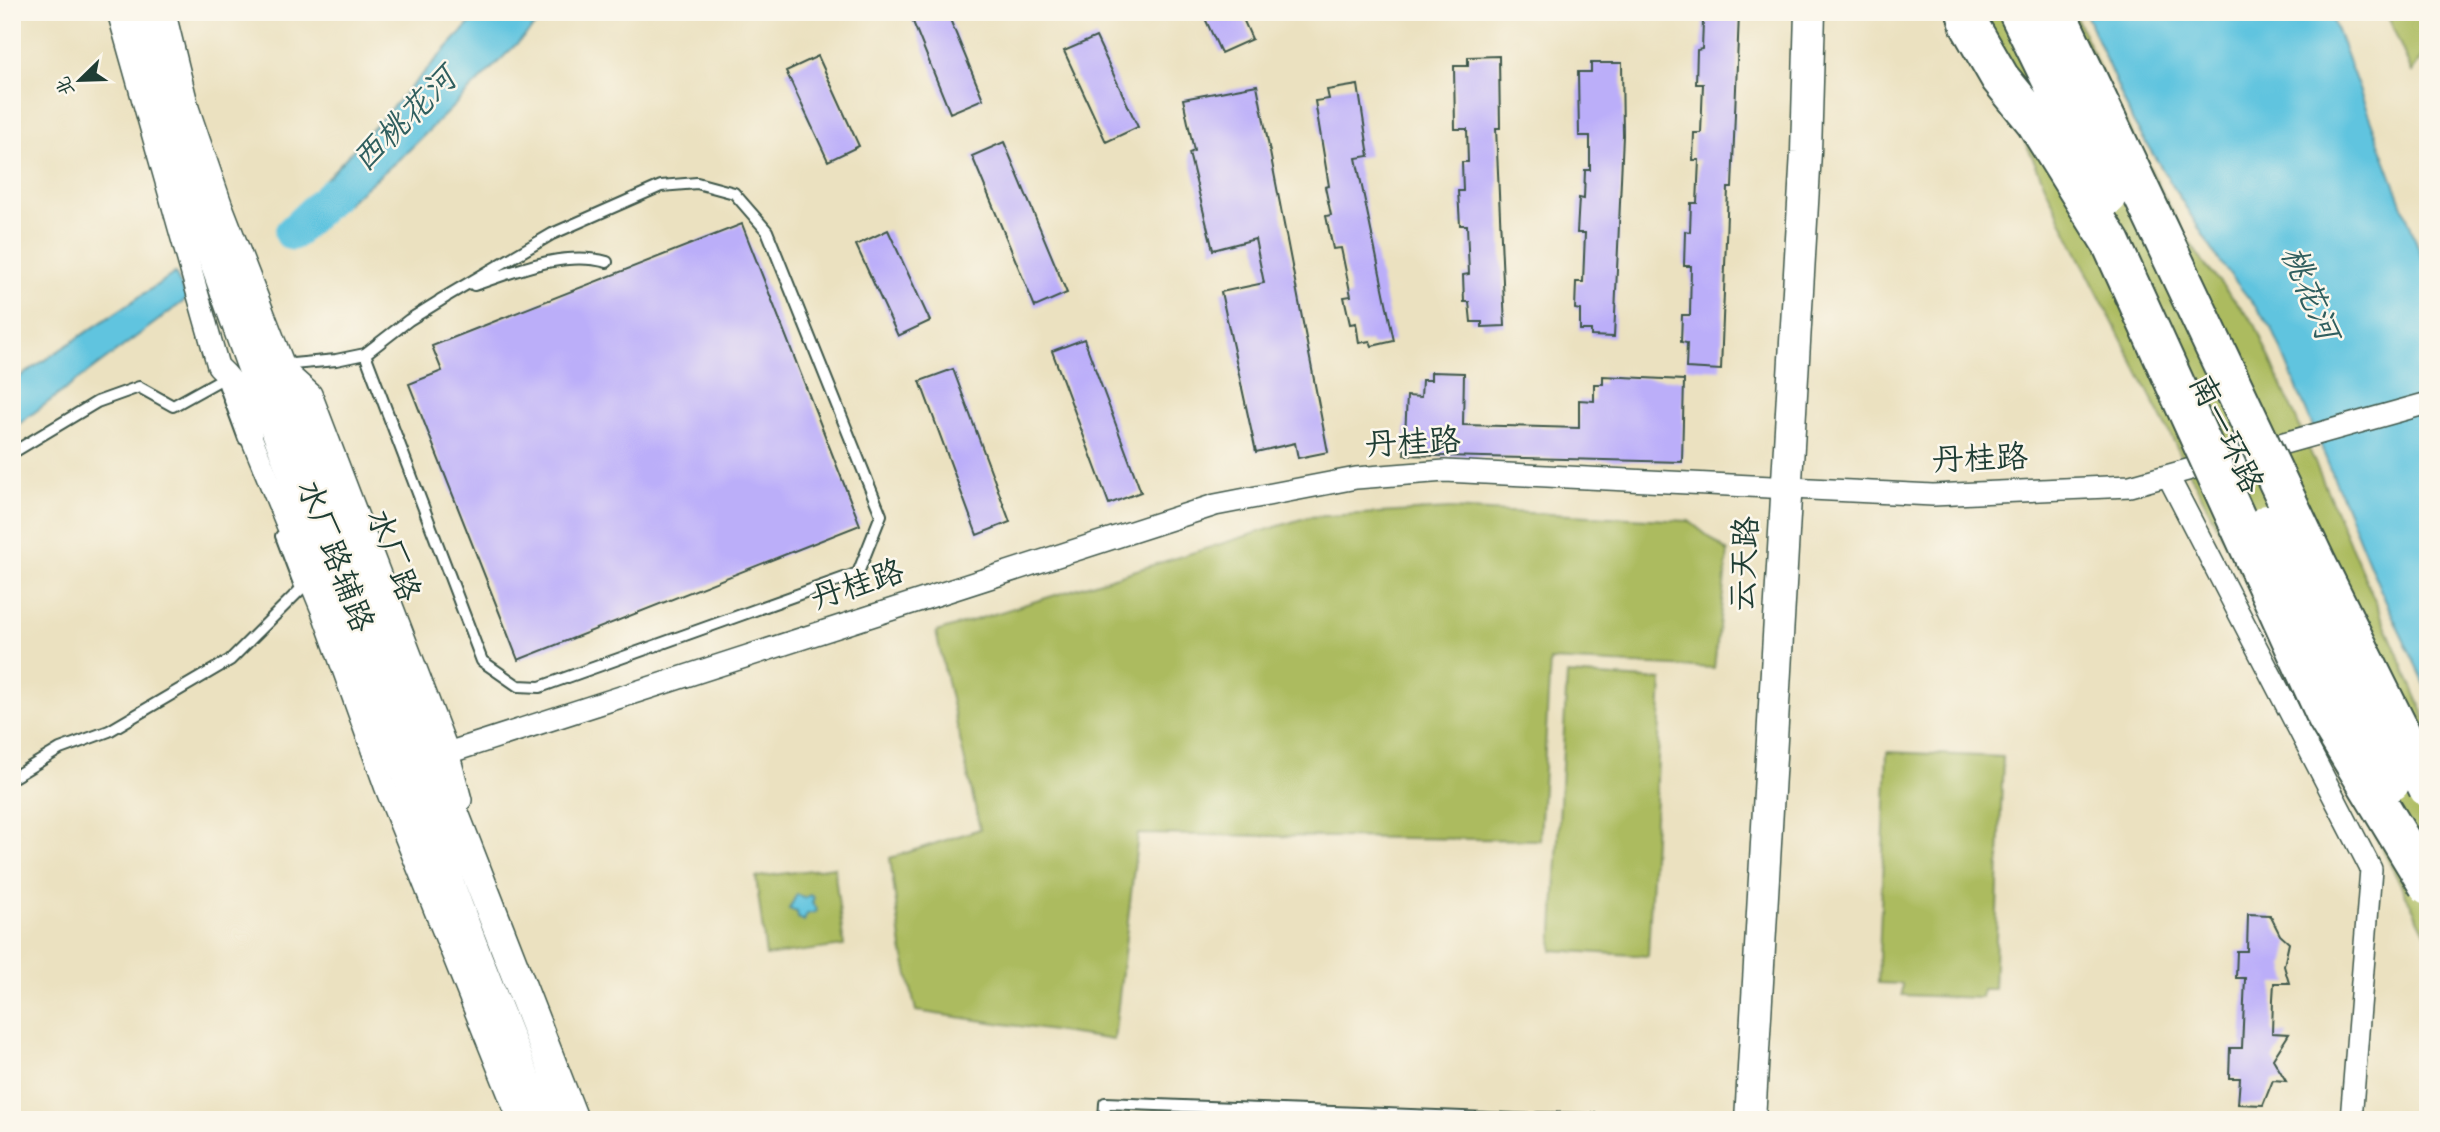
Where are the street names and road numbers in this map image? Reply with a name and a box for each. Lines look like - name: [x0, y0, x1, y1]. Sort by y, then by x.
- street label: 南一环路: [2175, 367, 2273, 503]
- street label: 丹桂路: [1364, 419, 1462, 471]
- street label: 丹桂路: [1931, 436, 2029, 486]
- street label: 水厂路辅路: [282, 474, 384, 640]
- street label: 水厂路: [352, 503, 430, 609]
- street label: 云天路: [1721, 515, 1773, 613]
- street label: 丹桂路: [805, 550, 911, 624]

